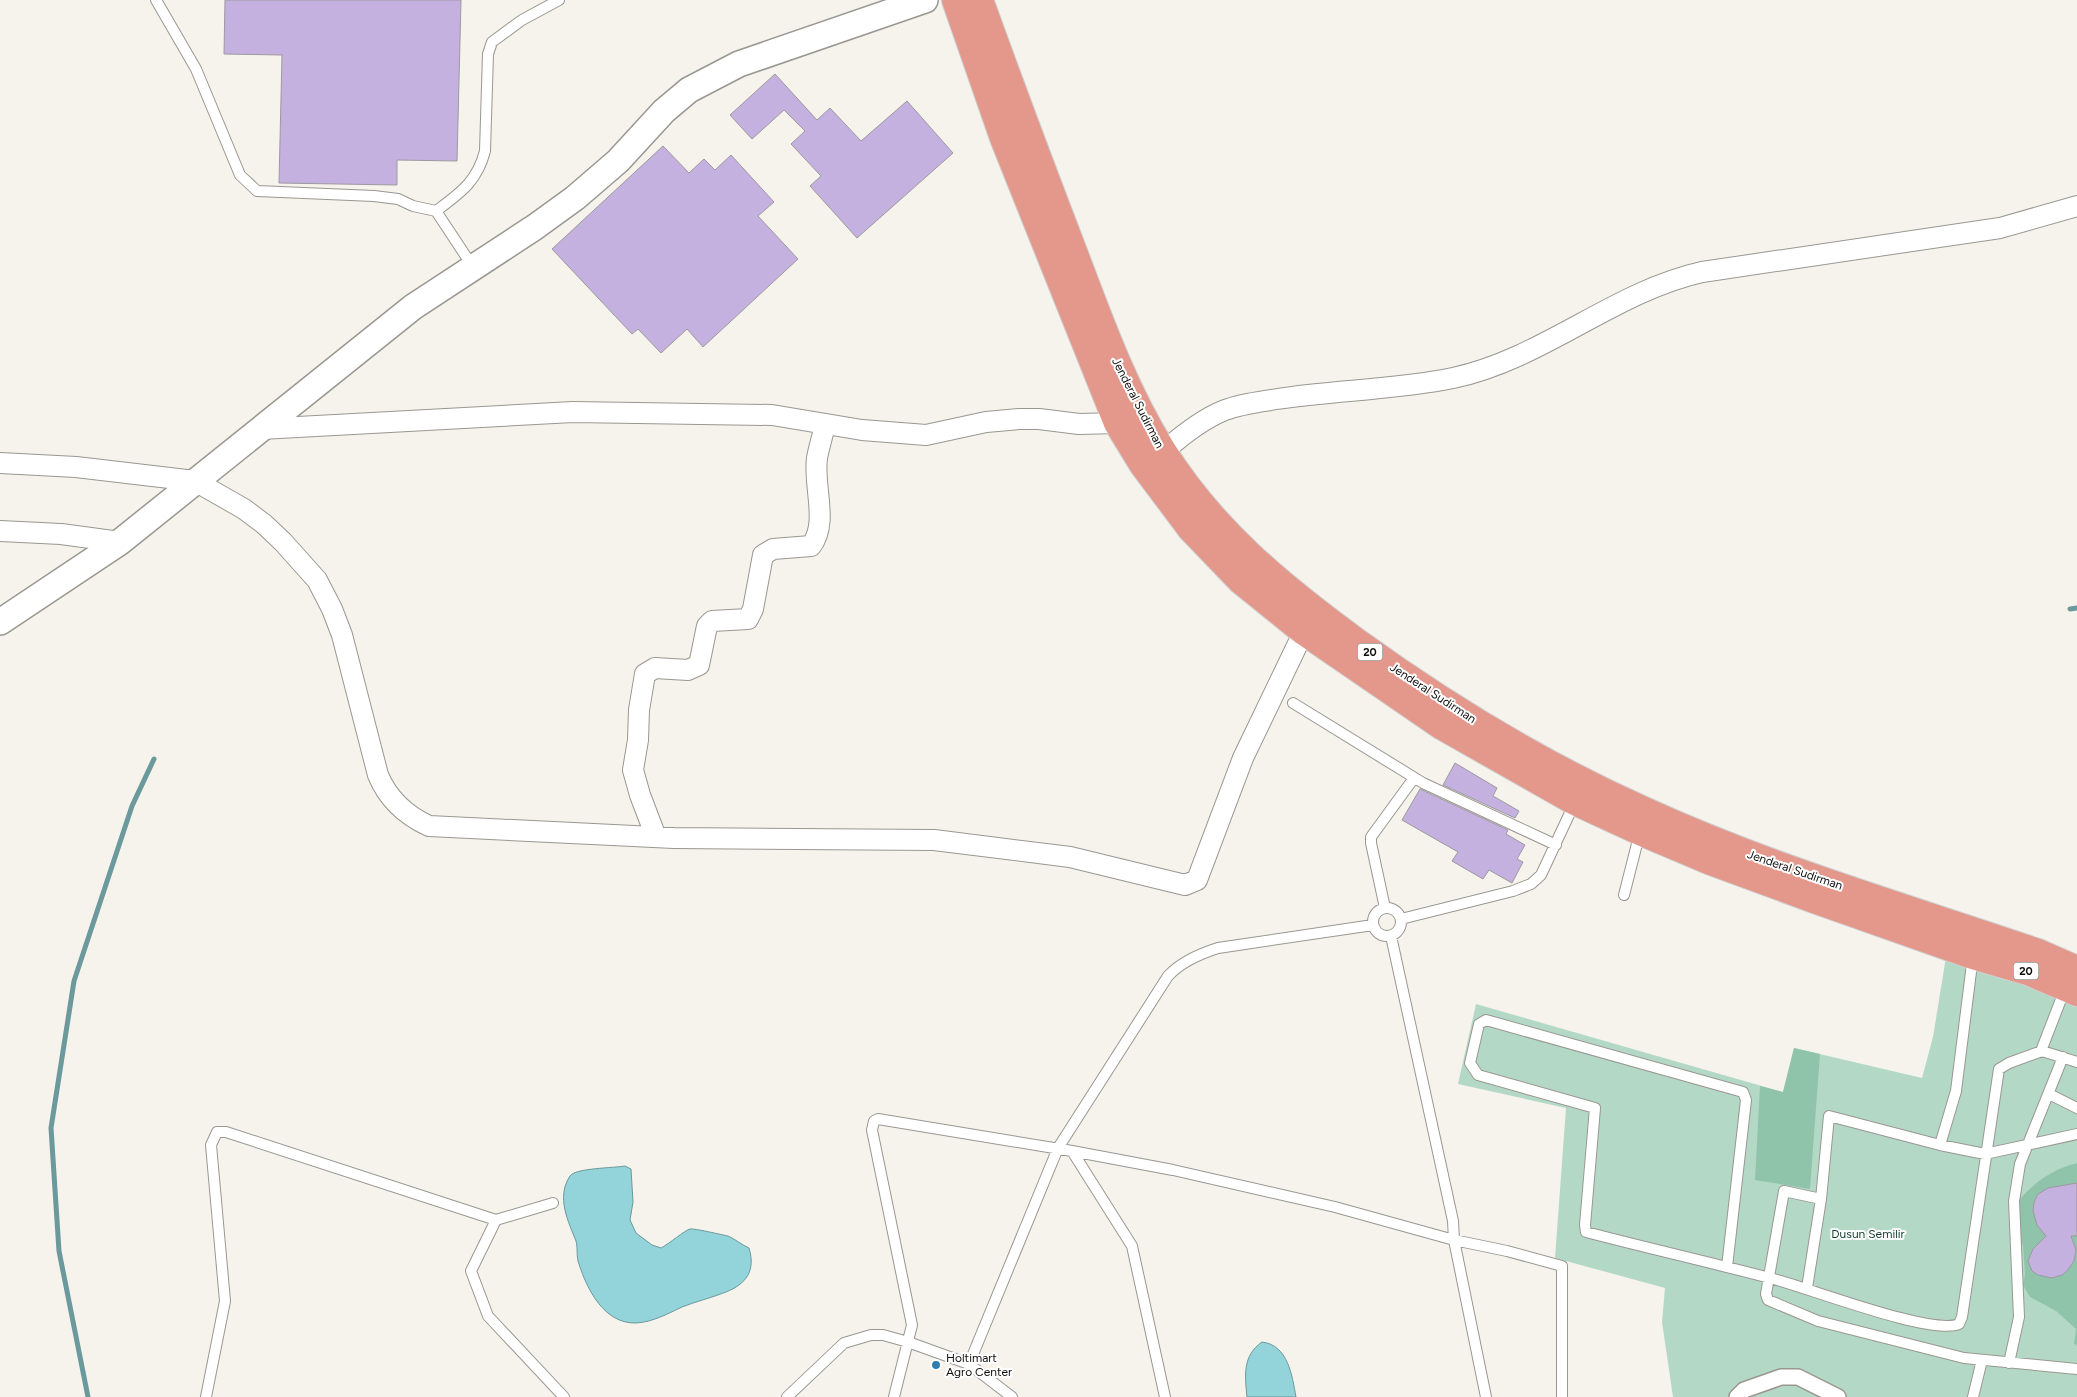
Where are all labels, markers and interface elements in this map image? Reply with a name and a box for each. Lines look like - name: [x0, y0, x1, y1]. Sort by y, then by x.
- street label: Jenderal Sudirman: [1109, 355, 1167, 451]
- road number: 20: [1358, 644, 1382, 660]
- street label: Jenderal Sudirman: [1387, 660, 1479, 726]
- street label: Jenderal Sudirman: [1746, 847, 1845, 893]
- road number: 20: [2014, 962, 2038, 979]
- park label: Dusun Semilir: [1831, 1227, 1905, 1241]
- place label: Holtimart Agro Center: [946, 1351, 1012, 1379]
- marker: Holtimart Agro Center: [930, 1359, 942, 1371]

